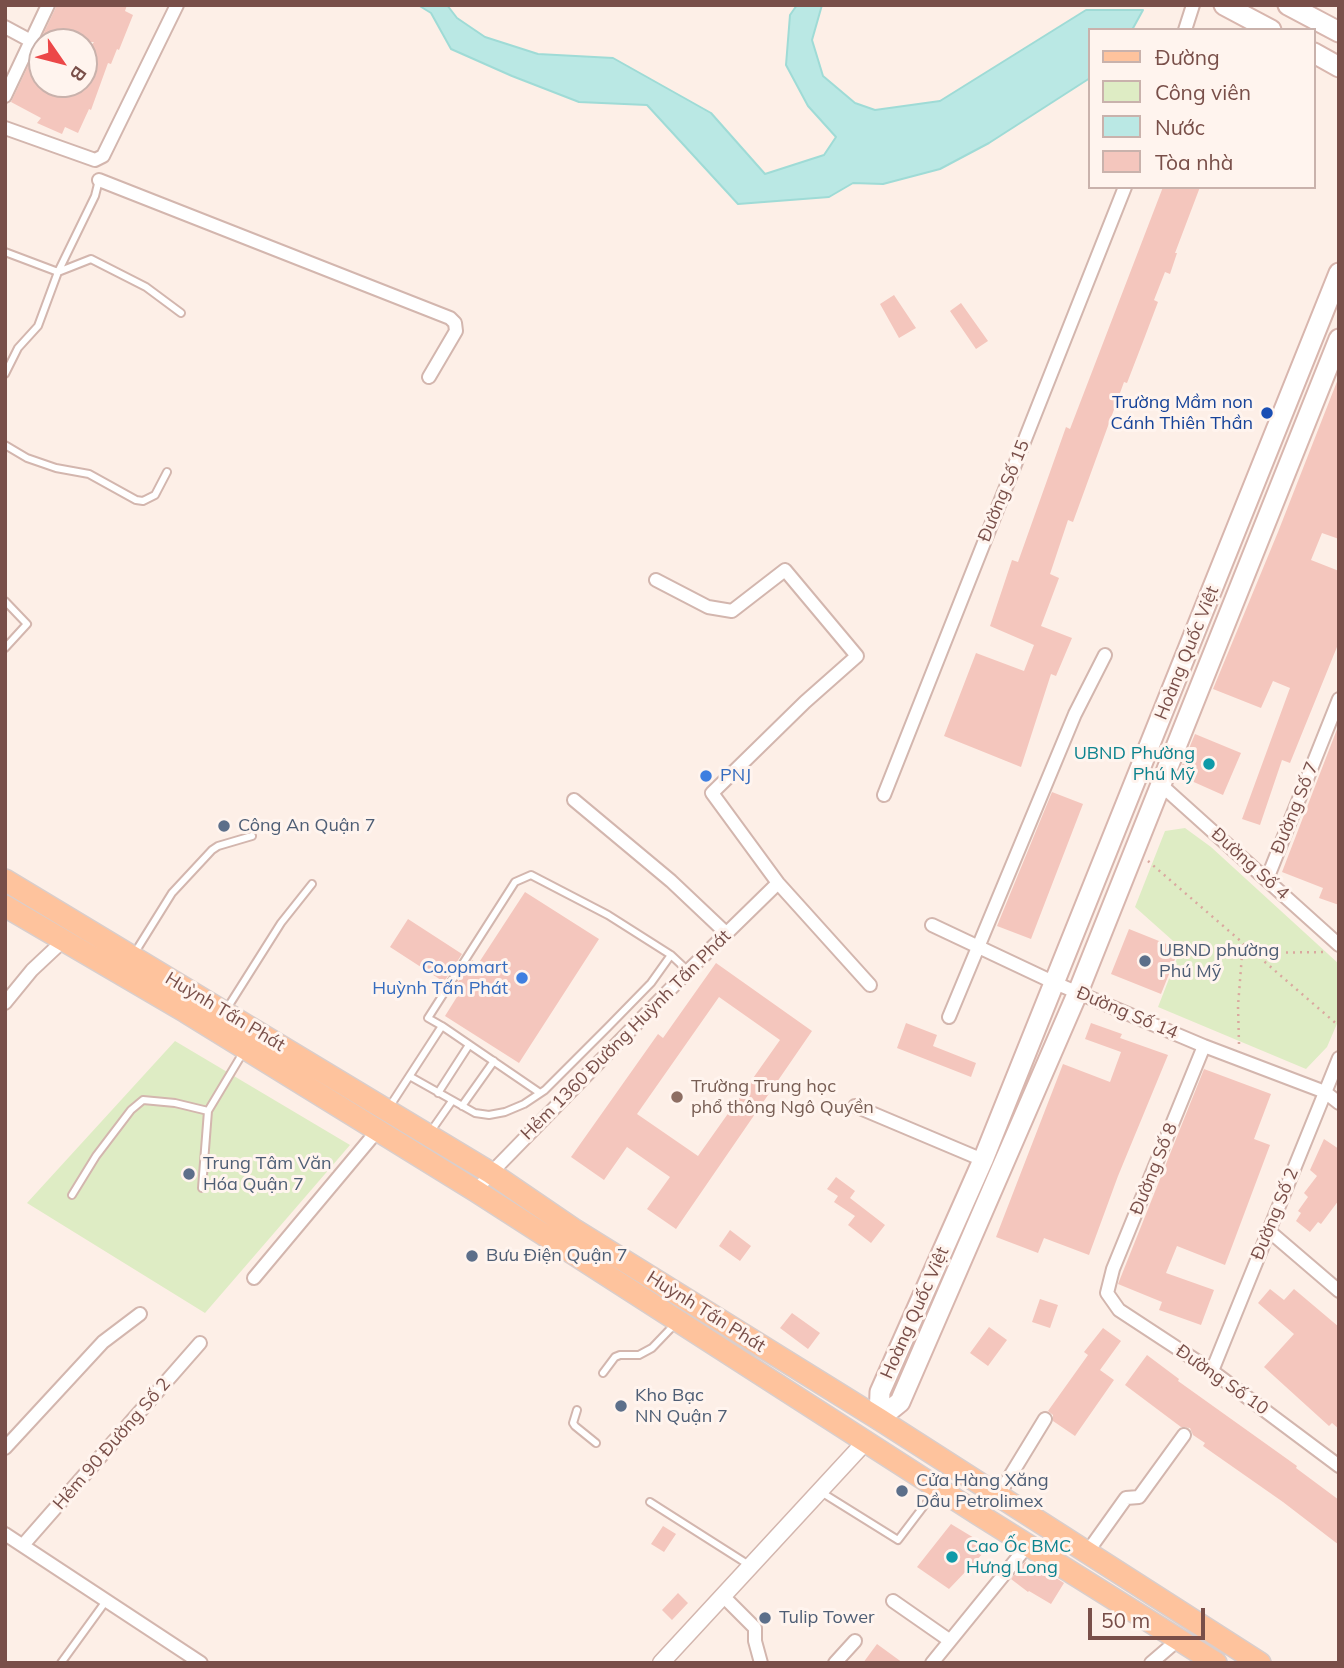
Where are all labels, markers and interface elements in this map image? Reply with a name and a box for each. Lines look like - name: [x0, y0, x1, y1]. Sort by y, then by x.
- north arrow: [28, 28, 98, 98]
- legend: [1088, 28, 1316, 189]
- text: Đường: [1155, 44, 1220, 70]
- text: B: [65, 62, 92, 86]
- text: Công viên: [1155, 79, 1251, 105]
- text: Nước: [1155, 114, 1205, 140]
- text: Tòa nhà: [1155, 149, 1233, 175]
- place label: Trường Mầm non Cánh Thiên Thần: [1111, 392, 1253, 434]
- marker: Trường Mầm non Cánh Thiên Thần: [1259, 405, 1275, 421]
- street label: Đường Số 15: [974, 437, 1034, 545]
- street label: Hoàng Quốc Việt: [1150, 583, 1224, 723]
- place label: UBND Phường Phú Mỹ: [1074, 743, 1195, 786]
- marker: UBND Phường Phú Mỹ: [1201, 756, 1217, 772]
- street label: Đường Số 7: [1267, 759, 1323, 857]
- place label: PNJ: [720, 765, 751, 787]
- marker: PNJ: [698, 768, 714, 784]
- place label: Công An Quận 7: [238, 815, 376, 837]
- marker: Công An Quận 7: [216, 818, 232, 834]
- street label: Đường Số 4: [1207, 823, 1293, 905]
- street label: Hẻm 1360 Đường Huỳnh Tấn Phát: [517, 926, 735, 1144]
- place label: UBND phường Phú Mỹ: [1159, 940, 1279, 982]
- marker: UBND phường Phú Mỹ: [1137, 953, 1153, 969]
- place label: Co.opmart Huỳnh Tấn Phát: [372, 957, 508, 1000]
- street label: Huỳnh Tấn Phát: [161, 968, 289, 1056]
- marker: Co.opmart Huỳnh Tấn Phát: [514, 970, 530, 986]
- street label: Đường Số 14: [1073, 982, 1181, 1044]
- place label: Trường Trung học phổ thông Ngô Quyền: [691, 1076, 874, 1118]
- marker: Trường Trung học phổ thông Ngô Quyền: [669, 1089, 685, 1105]
- street label: Đường Số 8: [1126, 1120, 1182, 1218]
- place label: Trung Tâm Văn Hóa Quận 7: [203, 1153, 332, 1196]
- street label: Đường Số 2: [1247, 1165, 1303, 1263]
- marker: Trung Tâm Văn Hóa Quận 7: [181, 1166, 197, 1182]
- street label: Hoàng Quốc Việt: [876, 1244, 954, 1382]
- place label: Bưu Điện Quận 7: [486, 1245, 628, 1267]
- marker: Bưu Điện Quận 7: [464, 1248, 480, 1264]
- street label: Huỳnh Tấn Phát: [643, 1267, 769, 1357]
- street label: Đường Số 10: [1172, 1340, 1272, 1420]
- street label: Hẻm 90 Đường Số 2: [49, 1374, 175, 1514]
- place label: Kho Bạc NN Quận 7: [635, 1385, 728, 1428]
- marker: Kho Bạc NN Quận 7: [613, 1398, 629, 1414]
- place label: Cửa Hàng Xăng Dầu Petrolimex: [916, 1470, 1049, 1512]
- marker: Cửa Hàng Xăng Dầu Petrolimex: [894, 1483, 910, 1499]
- place label: Cao Ốc BMC Hưng Long: [966, 1536, 1071, 1578]
- marker: Cao Ốc BMC Hưng Long: [944, 1549, 960, 1565]
- scale bar: [1092, 1594, 1209, 1638]
- place label: Tulip Tower: [779, 1607, 874, 1629]
- text: 50 m: [1101, 1607, 1150, 1633]
- marker: Tulip Tower: [757, 1610, 773, 1626]

